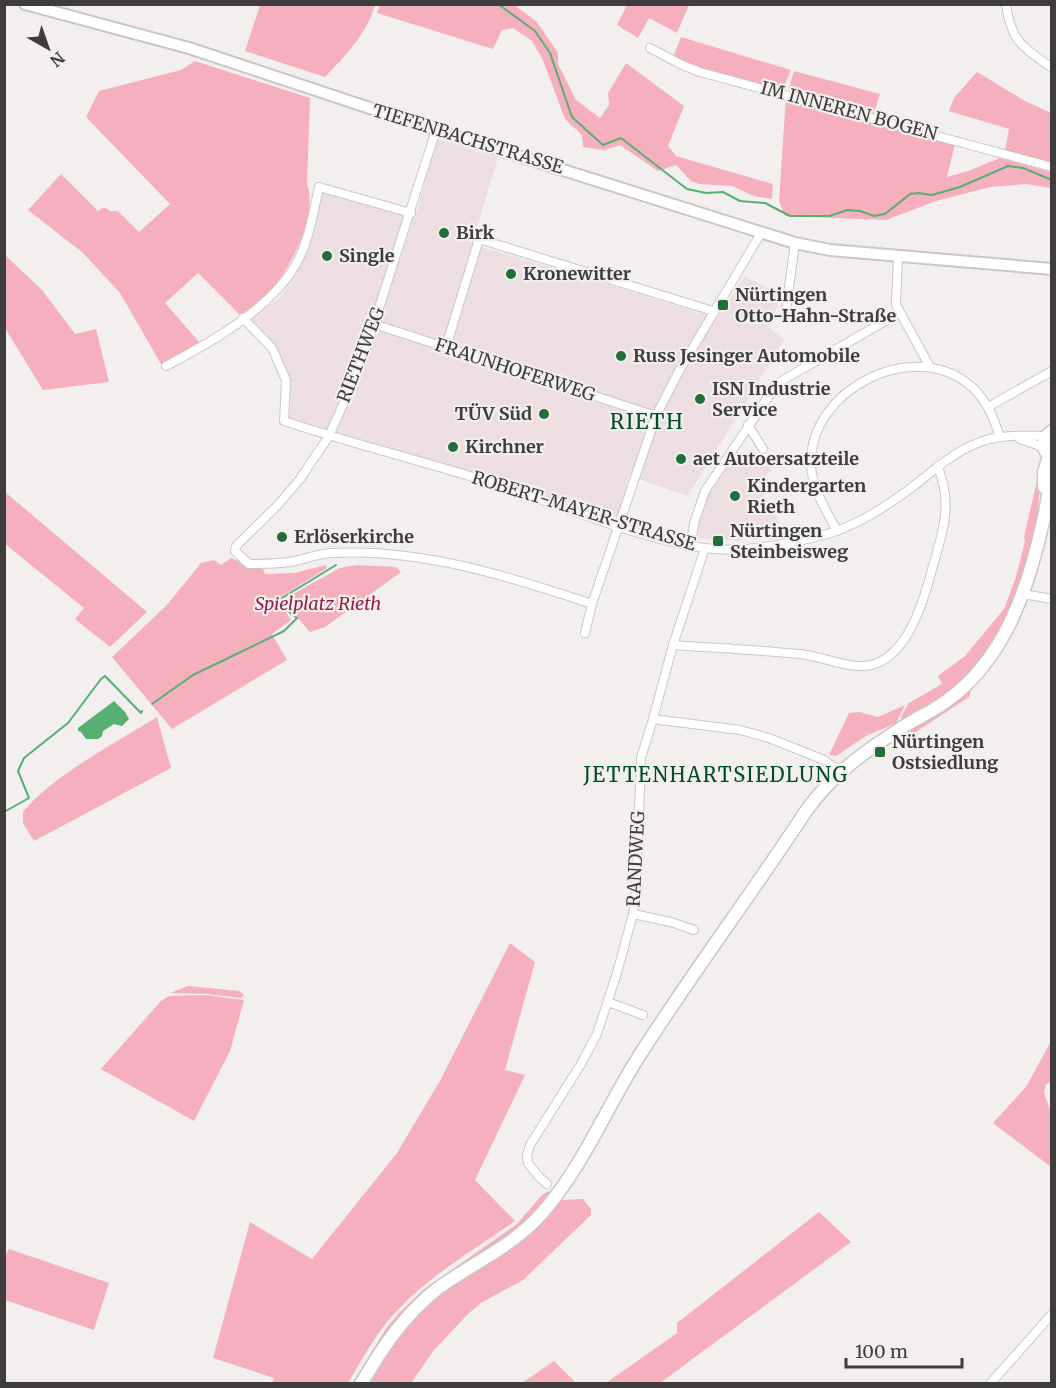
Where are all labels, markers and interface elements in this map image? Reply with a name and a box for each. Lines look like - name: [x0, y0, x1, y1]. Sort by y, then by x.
- north arrow: [18, 18, 78, 78]
- text: N: [46, 48, 69, 71]
- street label: IM INNEREN BOGEN: [758, 76, 940, 145]
- street label: TIEFENBACHSTRASSE: [370, 99, 567, 179]
- place label: Birk: [456, 221, 495, 244]
- marker: Birk: [437, 226, 451, 240]
- place label: Single: [339, 244, 395, 267]
- marker: Single: [320, 249, 334, 263]
- place label: Kronewitter: [523, 262, 631, 285]
- marker: Kronewitter: [504, 267, 518, 281]
- place label: Nürtingen Otto-Hahn-Straße: [735, 283, 897, 327]
- marker: Nürtingen Otto-Hahn-Straße: [716, 298, 730, 312]
- street label: RIETHWEG: [332, 304, 389, 406]
- street label: FRAUNHOFERWEG: [432, 333, 598, 406]
- place label: Russ Jesinger Automobile: [633, 344, 860, 367]
- marker: Russ Jesinger Automobile: [614, 349, 628, 363]
- place label: ISN Industrie Service: [712, 377, 831, 421]
- marker: ISN Industrie Service: [693, 392, 707, 406]
- place label: TÜV Süd: [455, 402, 532, 425]
- marker: TÜV Süd: [537, 407, 551, 421]
- district label: RIETH: [610, 408, 684, 435]
- place label: Kirchner: [465, 435, 544, 458]
- marker: Kirchner: [446, 440, 460, 454]
- place label: aet Autoersatzteile: [693, 447, 859, 470]
- marker: aet Autoersatzteile: [674, 452, 688, 466]
- street label: ROBERT-MAYER-STRASSE: [469, 465, 700, 556]
- place label: Kindergarten Rieth: [747, 474, 866, 518]
- marker: Kindergarten Rieth: [728, 489, 742, 503]
- place label: Nürtingen Steinbeisweg: [730, 519, 848, 563]
- place label: Erlöserkirche: [294, 525, 414, 548]
- marker: Erlöserkirche: [275, 530, 289, 544]
- marker: Nürtingen Steinbeisweg: [711, 534, 725, 548]
- park label: Spielplatz Rieth: [255, 592, 381, 615]
- place label: Nürtingen Ostsiedlung: [892, 730, 998, 774]
- marker: Nürtingen Ostsiedlung: [873, 745, 887, 759]
- district label: JETTENHARTSIEDLUNG: [583, 762, 848, 787]
- street label: RANDWEG: [622, 810, 649, 908]
- scale bar: [846, 1331, 962, 1369]
- text: 100 m: [855, 1340, 908, 1363]

